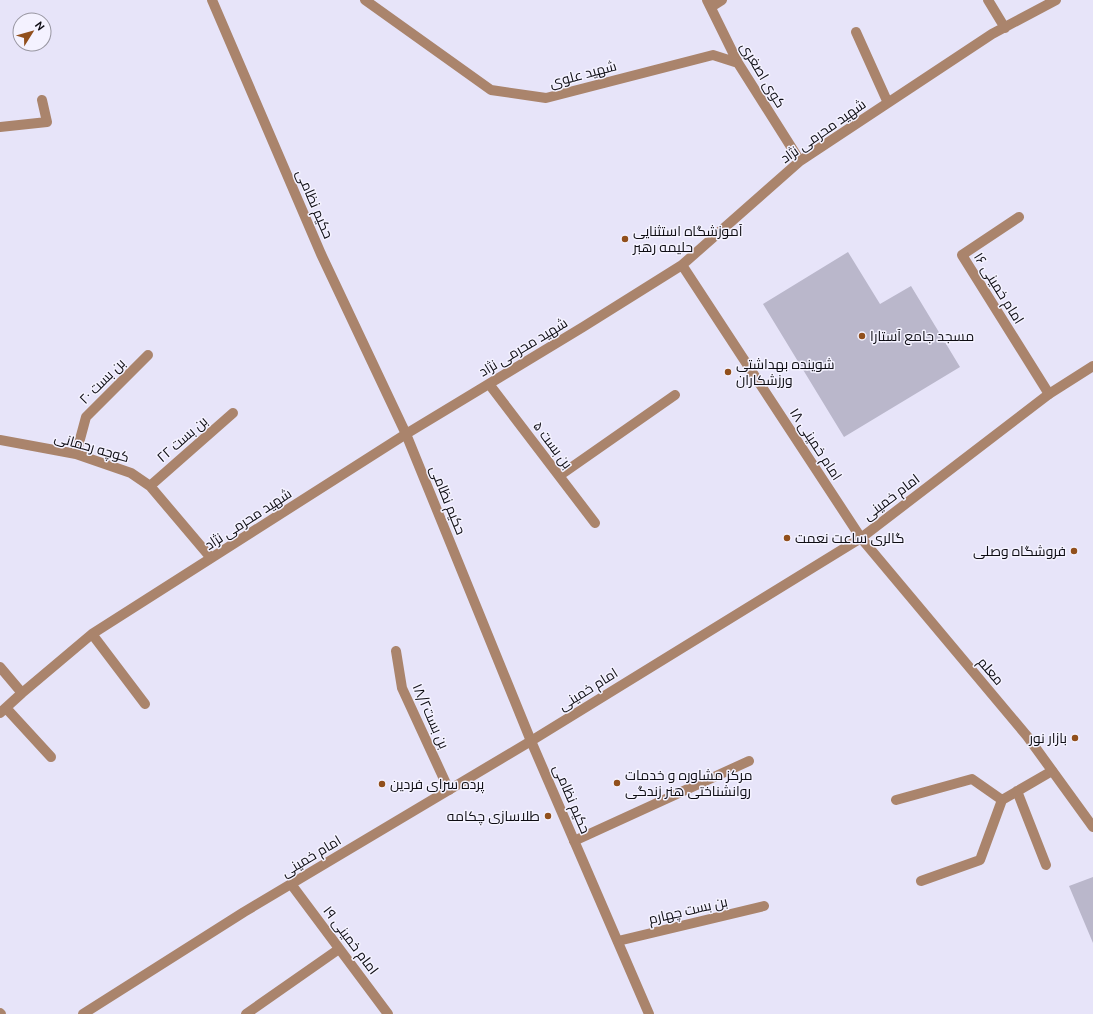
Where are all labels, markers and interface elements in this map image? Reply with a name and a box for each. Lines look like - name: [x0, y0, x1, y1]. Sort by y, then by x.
- north arrow: [12, 12, 52, 52]
- text: N: [33, 19, 47, 33]
- street label: کوی اصغری: [737, 39, 789, 111]
- street label: شهید علوی: [548, 57, 618, 91]
- street label: شهید محرمی نژاد: [777, 96, 869, 166]
- street label: حکیم نظامی: [291, 167, 337, 242]
- place label: آموزشگاه استثنایی حلیمه رهبر: [632, 223, 743, 255]
- marker: آموزشگاه استثنایی حلیمه رهبر: [620, 234, 630, 244]
- street label: امام خمینی ۱۶: [969, 249, 1027, 328]
- street label: شهید محرمی نژاد: [476, 314, 570, 380]
- place label: مسجد جامع آستارا: [870, 328, 974, 345]
- marker: مسجد جامع آستارا: [857, 331, 867, 341]
- street label: بن بست ۲۰: [76, 355, 128, 407]
- place label: شوینده بهداشتی ورزشکاران: [736, 356, 835, 388]
- marker: شوینده بهداشتی ورزشکاران: [723, 367, 733, 377]
- street label: امام خمینی ۱۸: [785, 405, 845, 484]
- street label: بن بست ۲۲: [153, 413, 211, 465]
- street label: بن بست ۵: [530, 418, 576, 472]
- street label: کوچه رحمانی: [52, 429, 131, 467]
- street label: حکیم نظامی: [425, 463, 469, 538]
- street label: امام خمینی: [860, 471, 924, 525]
- street label: شهید محرمی نژاد: [202, 485, 294, 553]
- place label: گالری ساعت نعمت: [795, 530, 905, 546]
- marker: گالری ساعت نعمت: [782, 533, 792, 543]
- place label: فروشگاه وصلی: [973, 543, 1066, 559]
- marker: فروشگاه وصلی: [1069, 546, 1079, 556]
- street label: معلم: [973, 654, 1007, 689]
- street label: امام خمینی: [555, 665, 622, 715]
- street label: بن بست۱۸/۲: [410, 681, 452, 751]
- place label: بازار نور: [1028, 730, 1067, 746]
- marker: بازار نور: [1070, 733, 1080, 743]
- street label: حکیم نظامی: [548, 762, 594, 837]
- place label: مرکز مشاوره و خدمات روانشناختی هنر زندگی: [625, 767, 752, 799]
- place label: پرده سرای فردین: [390, 776, 484, 794]
- marker: مرکز مشاوره و خدمات روانشناختی هنر زندگی: [612, 778, 622, 788]
- marker: پرده سرای فردین: [377, 779, 387, 789]
- place label: طلاسازی چکامه: [447, 808, 540, 826]
- marker: طلاسازی چکامه: [543, 811, 553, 821]
- street label: امام خمینی: [278, 832, 345, 882]
- street label: بن بست چهارم: [647, 893, 730, 929]
- street label: امام خمینی ۱۹: [318, 903, 382, 979]

